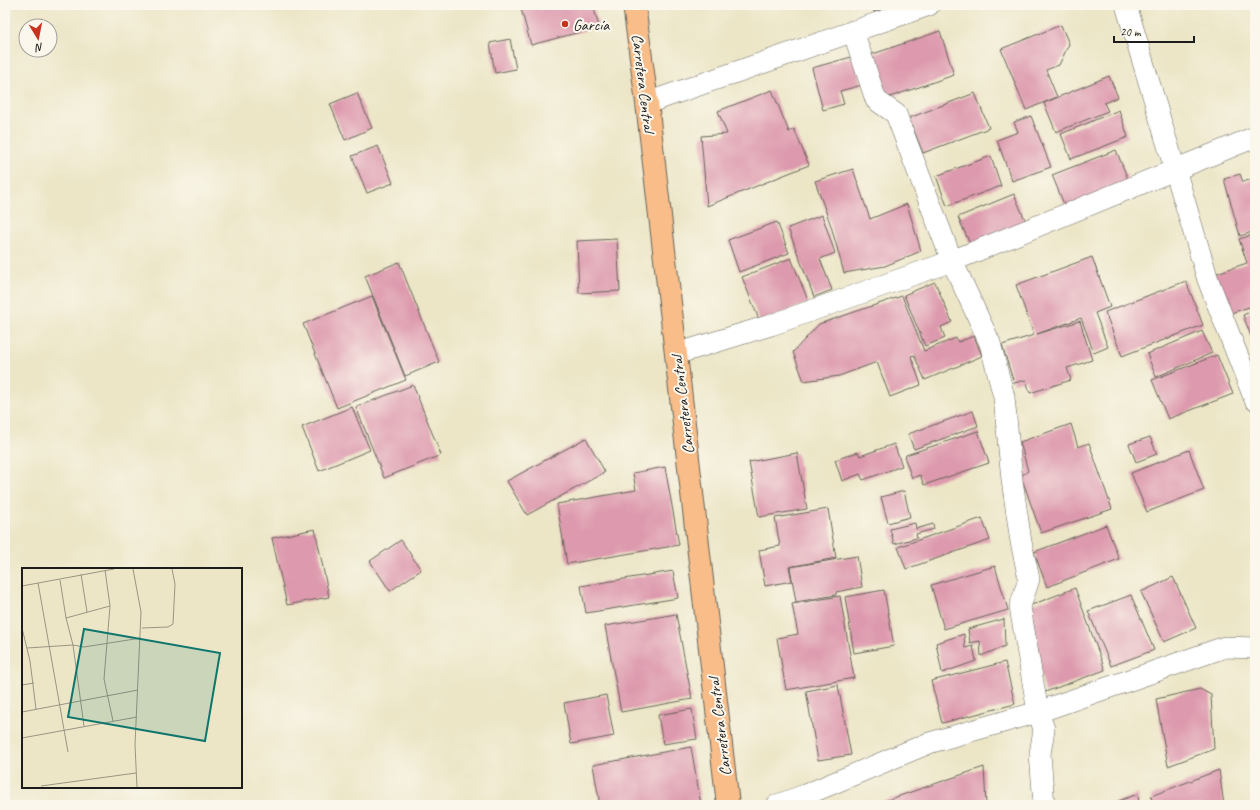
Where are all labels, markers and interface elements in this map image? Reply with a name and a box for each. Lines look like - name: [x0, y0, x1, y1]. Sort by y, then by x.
- place label: García: [573, 15, 610, 35]
- north arrow: [18, 18, 58, 58]
- scale bar: [1114, 18, 1194, 44]
- marker: García: [560, 19, 570, 29]
- text: 20 m: [1120, 24, 1142, 40]
- street label: Carretera Central: [627, 33, 659, 137]
- text: N: [33, 40, 44, 56]
- street label: Carretera Central: [667, 351, 699, 455]
- inset map: [22, 568, 242, 788]
- street label: Carretera Central: [704, 673, 736, 777]

